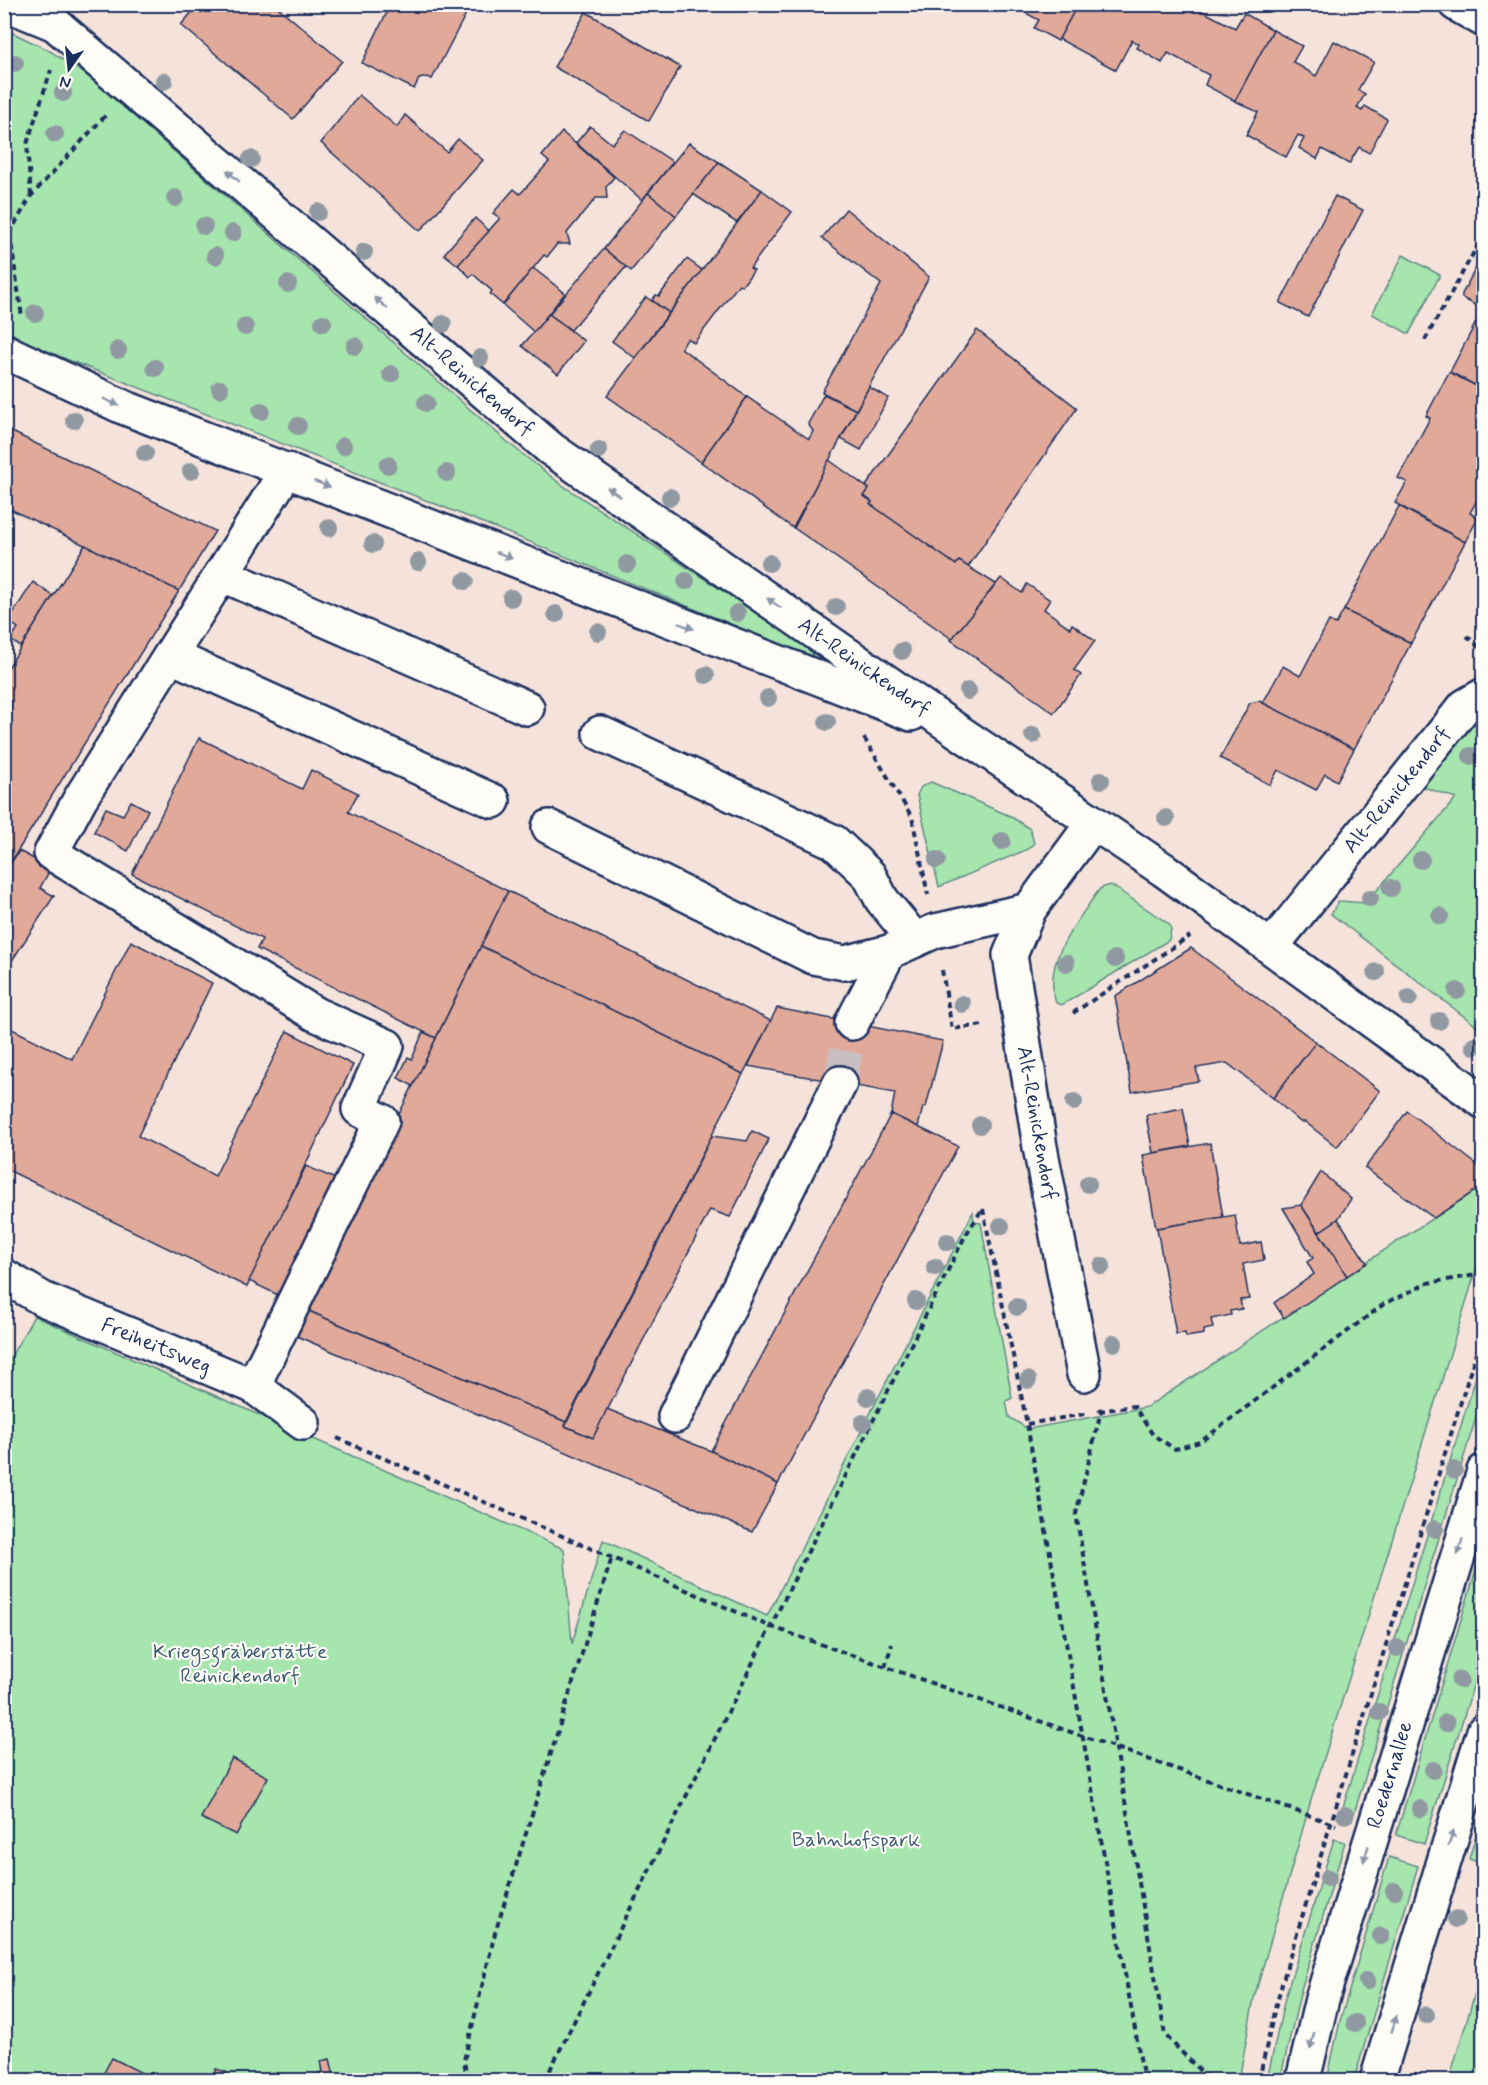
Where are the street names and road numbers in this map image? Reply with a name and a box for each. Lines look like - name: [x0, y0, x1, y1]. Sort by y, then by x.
- street label: Alt-Reinickendorf: [404, 319, 540, 443]
- street label: Alt-Reinickendorf: [792, 611, 936, 723]
- street label: Alt-Reinickendorf: [1337, 721, 1457, 859]
- street label: Alt-Reinickendorf: [1010, 1044, 1064, 1202]
- street label: Freiheitsweg: [97, 1311, 215, 1381]
- street label: Roedernallee: [1360, 1718, 1420, 1832]

